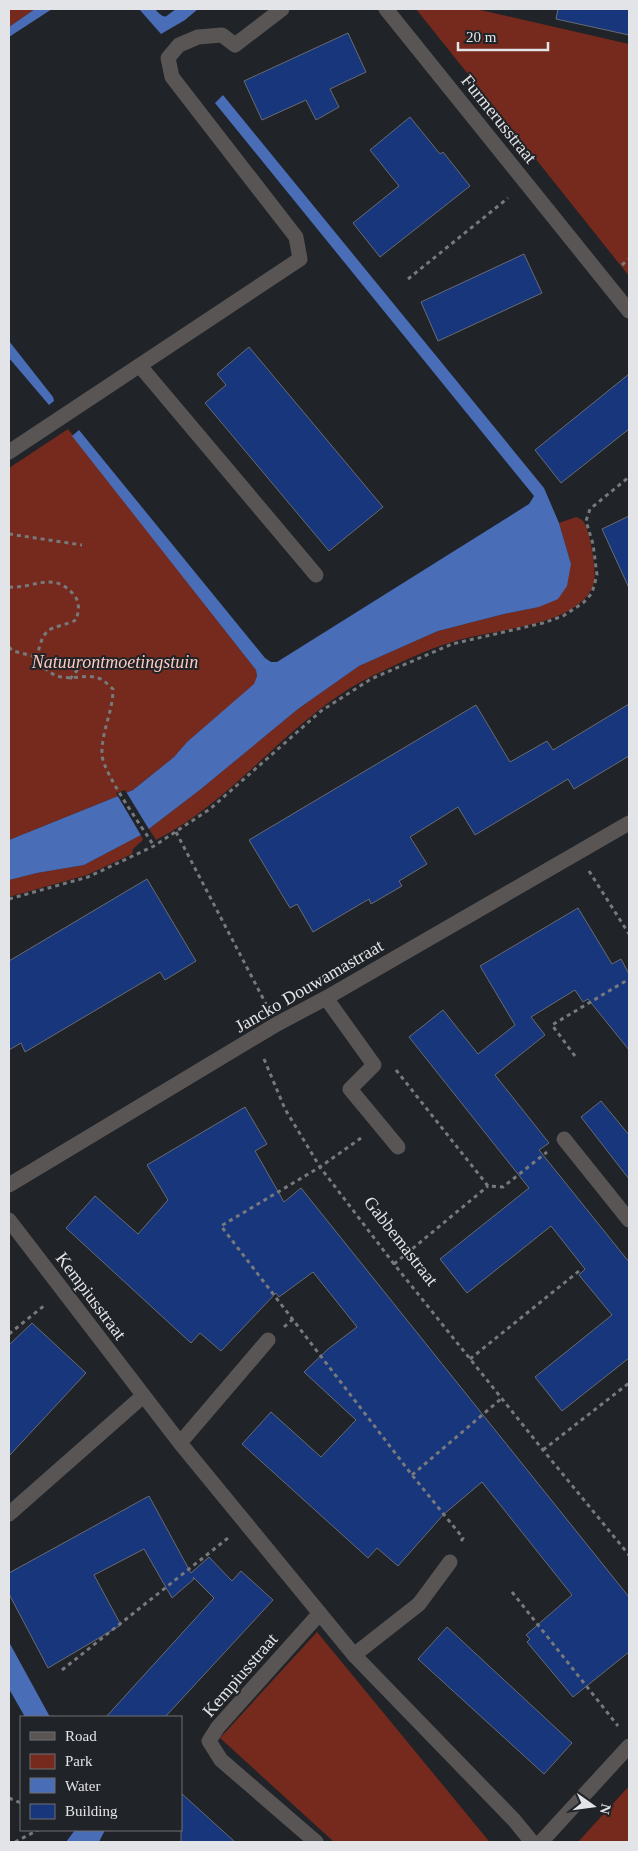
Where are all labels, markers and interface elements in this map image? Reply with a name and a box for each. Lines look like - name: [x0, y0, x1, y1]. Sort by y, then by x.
- scale bar: [458, 20, 548, 52]
- text: 20 m: [466, 29, 497, 45]
- street label: Furmerusstraat: [457, 71, 541, 167]
- park label: Natuurontmoetingstuin: [31, 652, 198, 672]
- street label: Jancko Douwamastraat: [231, 935, 387, 1037]
- street label: Gabbemastraat: [360, 1192, 442, 1290]
- street label: Kempiusstraat: [52, 1248, 130, 1344]
- street label: Kempiusstraat: [198, 1629, 282, 1721]
- legend: [20, 1716, 182, 1831]
- text: Road: [65, 1728, 97, 1744]
- text: Park: [65, 1753, 93, 1769]
- text: Water: [65, 1778, 100, 1794]
- north arrow: [568, 1781, 618, 1831]
- text: N: [597, 1802, 614, 1816]
- text: Building: [65, 1803, 118, 1819]

